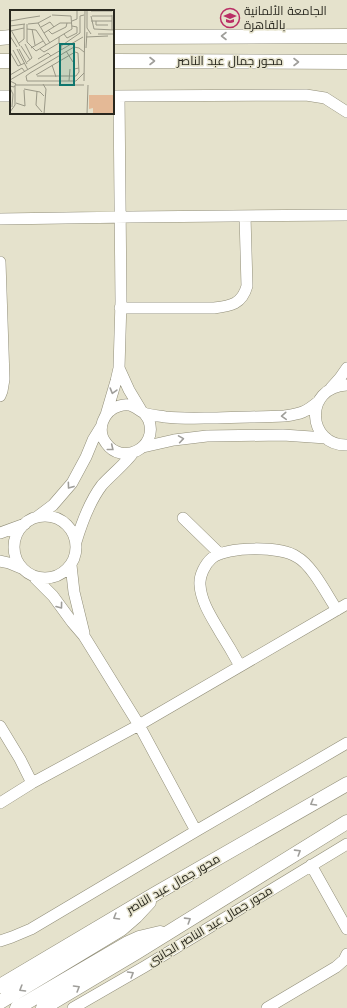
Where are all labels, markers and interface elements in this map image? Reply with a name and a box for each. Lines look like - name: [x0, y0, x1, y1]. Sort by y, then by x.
- place label: الجامعة الألمانية بالقاهرة: [244, 2, 327, 34]
- school or university icon: الجامعة الألمانية بالقاهرة: [219, 7, 241, 29]
- inset map: [10, 10, 114, 114]
- one-way arrow: [221, 32, 227, 40]
- street label: محور جمال عبد الناصر: [176, 52, 283, 70]
- one-way arrow: [149, 57, 155, 65]
- one-way arrow: [293, 57, 299, 66]
- one-way arrow: [109, 388, 118, 395]
- one-way arrow: [281, 411, 287, 420]
- one-way arrow: [178, 435, 184, 444]
- one-way arrow: [106, 443, 114, 450]
- one-way arrow: [68, 481, 75, 488]
- one-way arrow: [55, 602, 62, 609]
- one-way arrow: [310, 799, 317, 806]
- one-way arrow: [294, 849, 301, 857]
- street label: محور جمال عبد الناصر: [122, 850, 223, 919]
- street label: محور جمال عبد الناصر الجانبى: [144, 881, 276, 971]
- one-way arrow: [113, 913, 120, 920]
- one-way arrow: [184, 918, 191, 925]
- one-way arrow: [127, 972, 134, 979]
- one-way arrow: [19, 984, 26, 991]
- one-way arrow: [73, 985, 80, 993]

